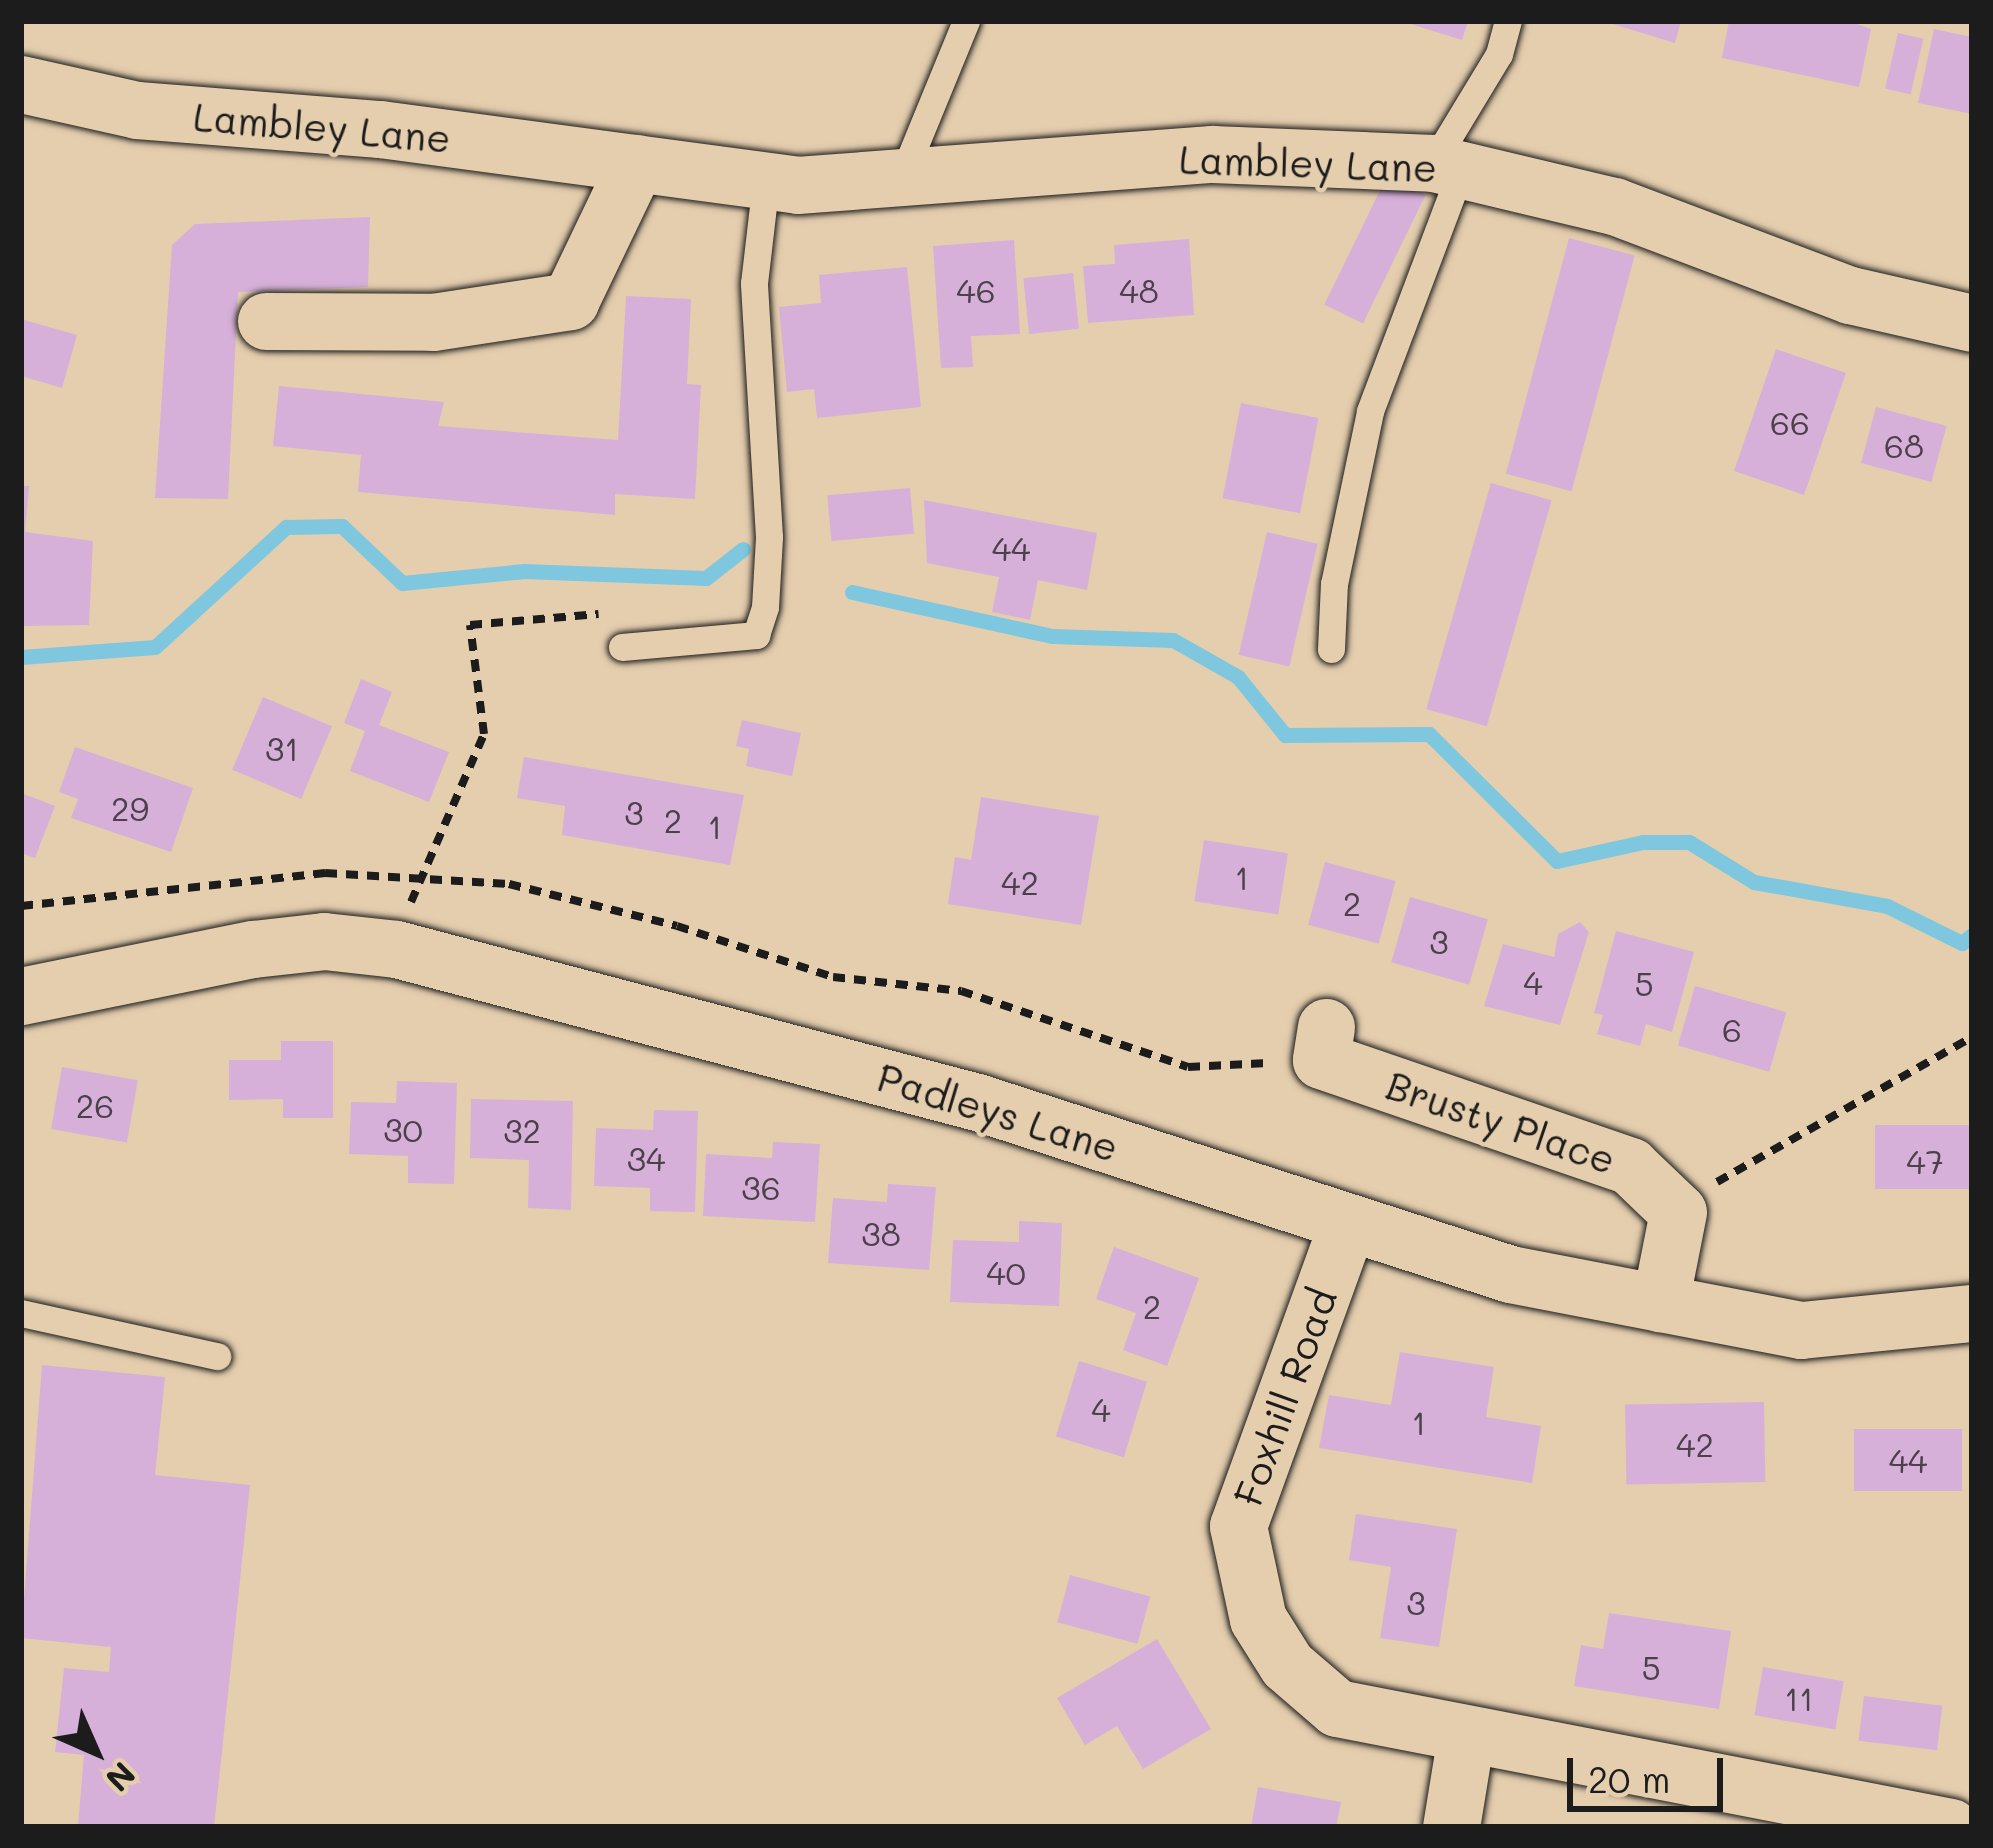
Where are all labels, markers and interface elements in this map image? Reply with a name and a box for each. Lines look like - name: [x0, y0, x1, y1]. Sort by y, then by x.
- street label: Lambley Lane: [191, 92, 453, 162]
- street label: Lambley Lane: [1178, 135, 1438, 191]
- house number: 46: [956, 270, 996, 310]
- house number: 48: [1119, 270, 1159, 310]
- house number: 66: [1770, 402, 1810, 442]
- house number: 68: [1884, 425, 1924, 465]
- house number: 44: [992, 528, 1030, 568]
- house number: 31: [265, 728, 299, 768]
- house number: 29: [111, 788, 149, 828]
- house number: 3: [624, 792, 644, 832]
- house number: 2: [664, 800, 682, 840]
- house number: 1: [708, 806, 722, 846]
- house number: 1: [1235, 857, 1249, 897]
- house number: 42: [1001, 862, 1039, 902]
- house number: 2: [1343, 883, 1361, 923]
- house number: 3: [1429, 921, 1449, 961]
- house number: 4: [1523, 962, 1543, 1002]
- house number: 5: [1634, 963, 1654, 1003]
- house number: 6: [1722, 1009, 1742, 1049]
- street label: Padleys Lane: [872, 1053, 1124, 1171]
- street label: Brusty Place: [1380, 1061, 1622, 1183]
- house number: 26: [76, 1085, 114, 1125]
- house number: 30: [383, 1109, 423, 1149]
- house number: 32: [503, 1110, 541, 1150]
- house number: 34: [627, 1138, 665, 1178]
- house number: 47: [1906, 1141, 1944, 1181]
- house number: 36: [741, 1167, 781, 1207]
- house number: 38: [861, 1213, 901, 1253]
- house number: 40: [986, 1252, 1026, 1292]
- street label: Foxhill Road: [1224, 1282, 1346, 1512]
- house number: 2: [1143, 1286, 1161, 1326]
- house number: 4: [1091, 1389, 1111, 1429]
- house number: 1: [1412, 1402, 1426, 1442]
- house number: 42: [1676, 1424, 1714, 1464]
- house number: 44: [1889, 1440, 1927, 1480]
- house number: 3: [1406, 1582, 1426, 1622]
- house number: 5: [1641, 1647, 1661, 1687]
- house number: 11: [1784, 1678, 1814, 1718]
- north arrow: [36, 1692, 156, 1812]
- scale bar: [1573, 1734, 1729, 1808]
- text: N: [98, 1754, 146, 1802]
- text: 20 m: [1588, 1755, 1670, 1802]

